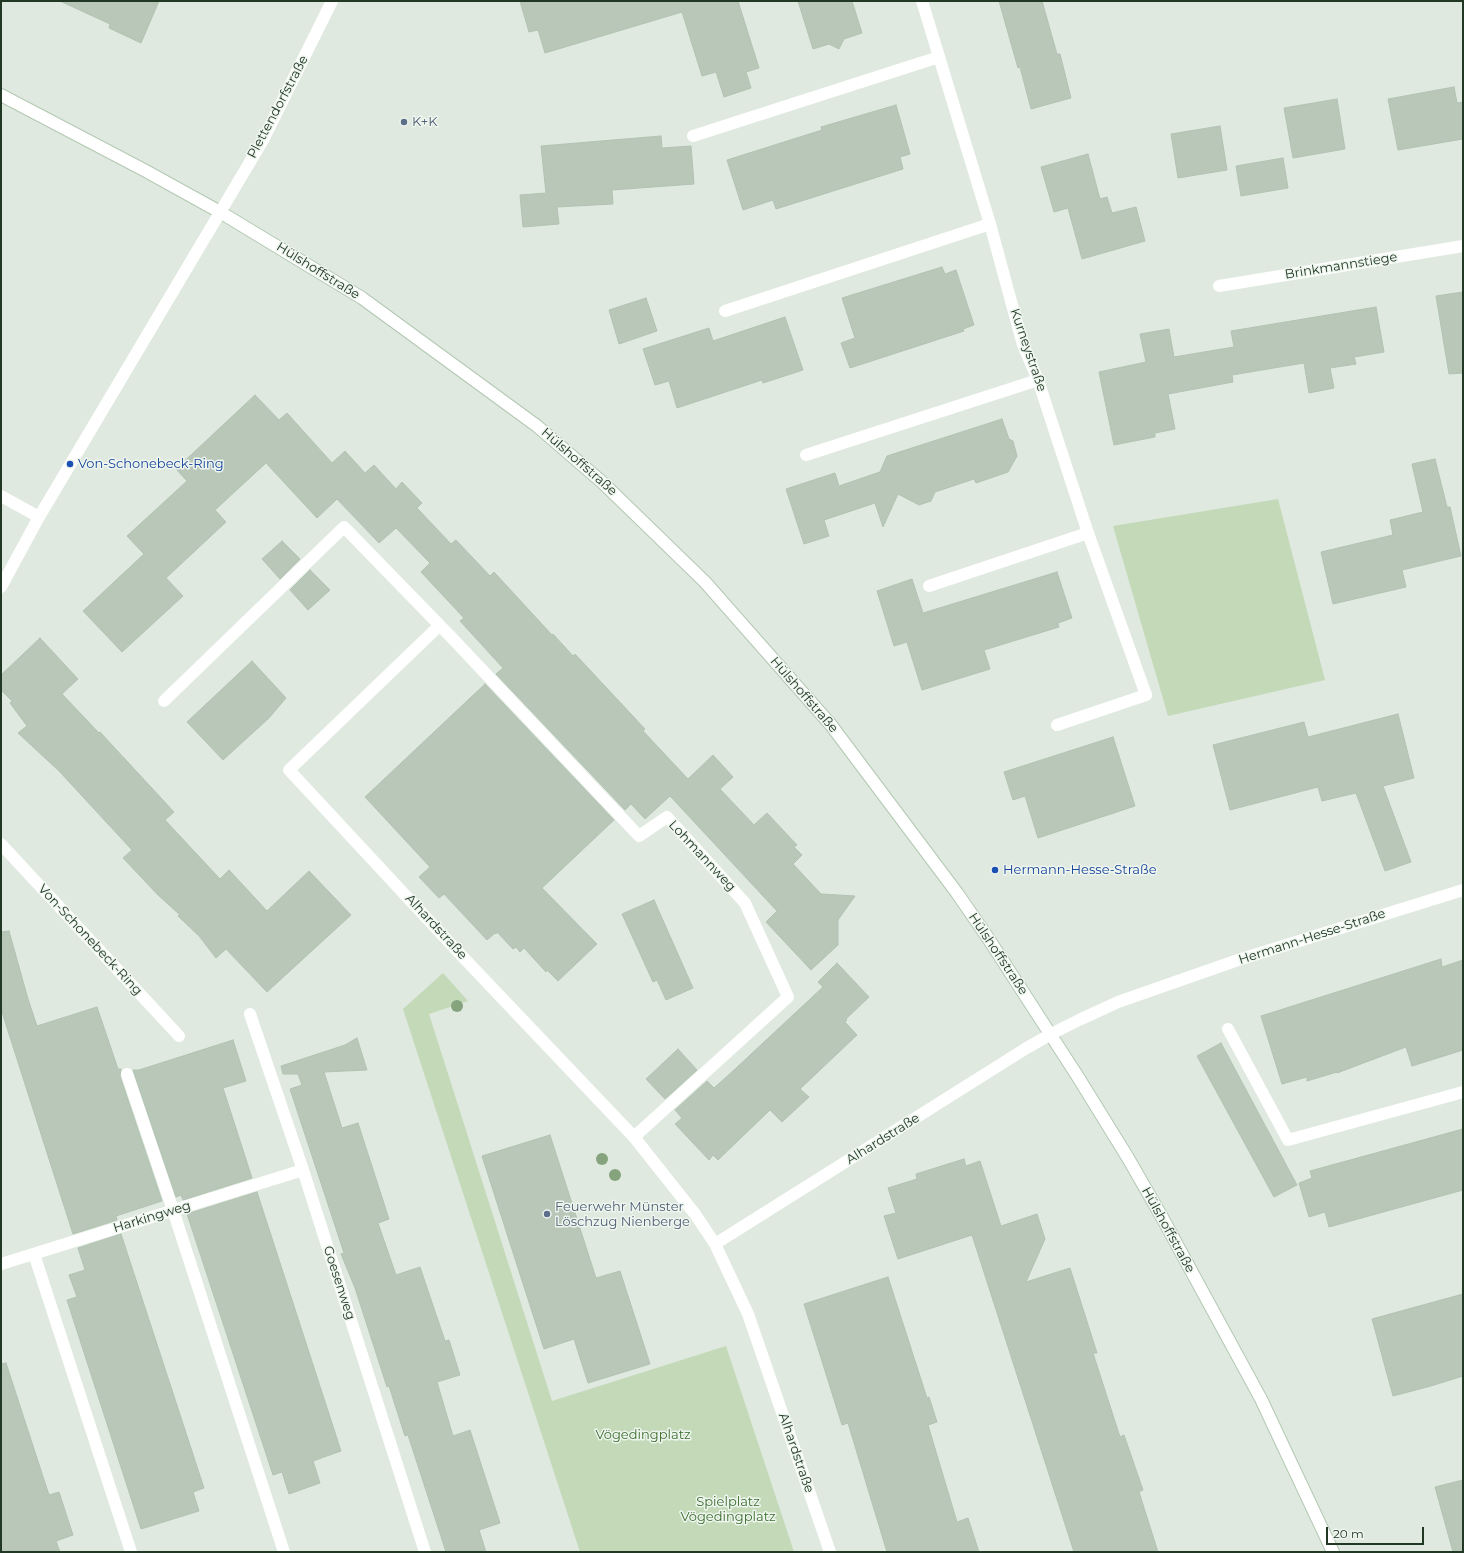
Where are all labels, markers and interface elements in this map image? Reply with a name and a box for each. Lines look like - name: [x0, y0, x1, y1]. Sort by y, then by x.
- street label: Plettendorfstraße: [244, 53, 312, 161]
- place label: K+K: [412, 114, 438, 130]
- marker: K+K: [399, 117, 409, 127]
- street label: Hülshoffstraße: [273, 239, 363, 303]
- street label: Brinkmannstiege: [1284, 249, 1398, 283]
- street label: Kurneystraße: [1006, 306, 1050, 394]
- street label: Hülshoffstraße: [538, 425, 620, 499]
- place label: Von-Schonebeck-Ring: [78, 456, 224, 472]
- marker: Von-Schonebeck-Ring: [65, 459, 75, 469]
- street label: Hülshoffstraße: [767, 654, 841, 736]
- street label: Lohmannweg: [665, 817, 739, 895]
- place label: Hermann-Hesse-Straße: [1003, 862, 1157, 878]
- marker: Hermann-Hesse-Straße: [990, 865, 1000, 875]
- street label: Von-Schonebeck-Ring: [35, 881, 145, 999]
- street label: Alhardstraße: [402, 891, 470, 963]
- street label: Hermann-Hesse-Straße: [1237, 906, 1387, 968]
- street label: Hülshoffstraße: [965, 910, 1031, 998]
- street label: Alhardstraße: [843, 1110, 923, 1168]
- street label: Hülshoffstraße: [1138, 1184, 1198, 1276]
- street label: Harkingweg: [111, 1198, 193, 1236]
- place label: Feuerwehr Münster Löschzug Nienberge: [555, 1199, 690, 1230]
- marker: Feuerwehr Münster Löschzug Nienberge: [542, 1209, 552, 1219]
- street label: Goesenweg: [320, 1244, 358, 1322]
- street label: Alhardstraße: [775, 1411, 817, 1495]
- park label: Vögedingplatz: [595, 1427, 691, 1443]
- park label: Spielplatz Vögedingplatz: [680, 1494, 776, 1525]
- scale bar: [1328, 1519, 1426, 1545]
- text: 20 m: [1333, 1526, 1364, 1541]

